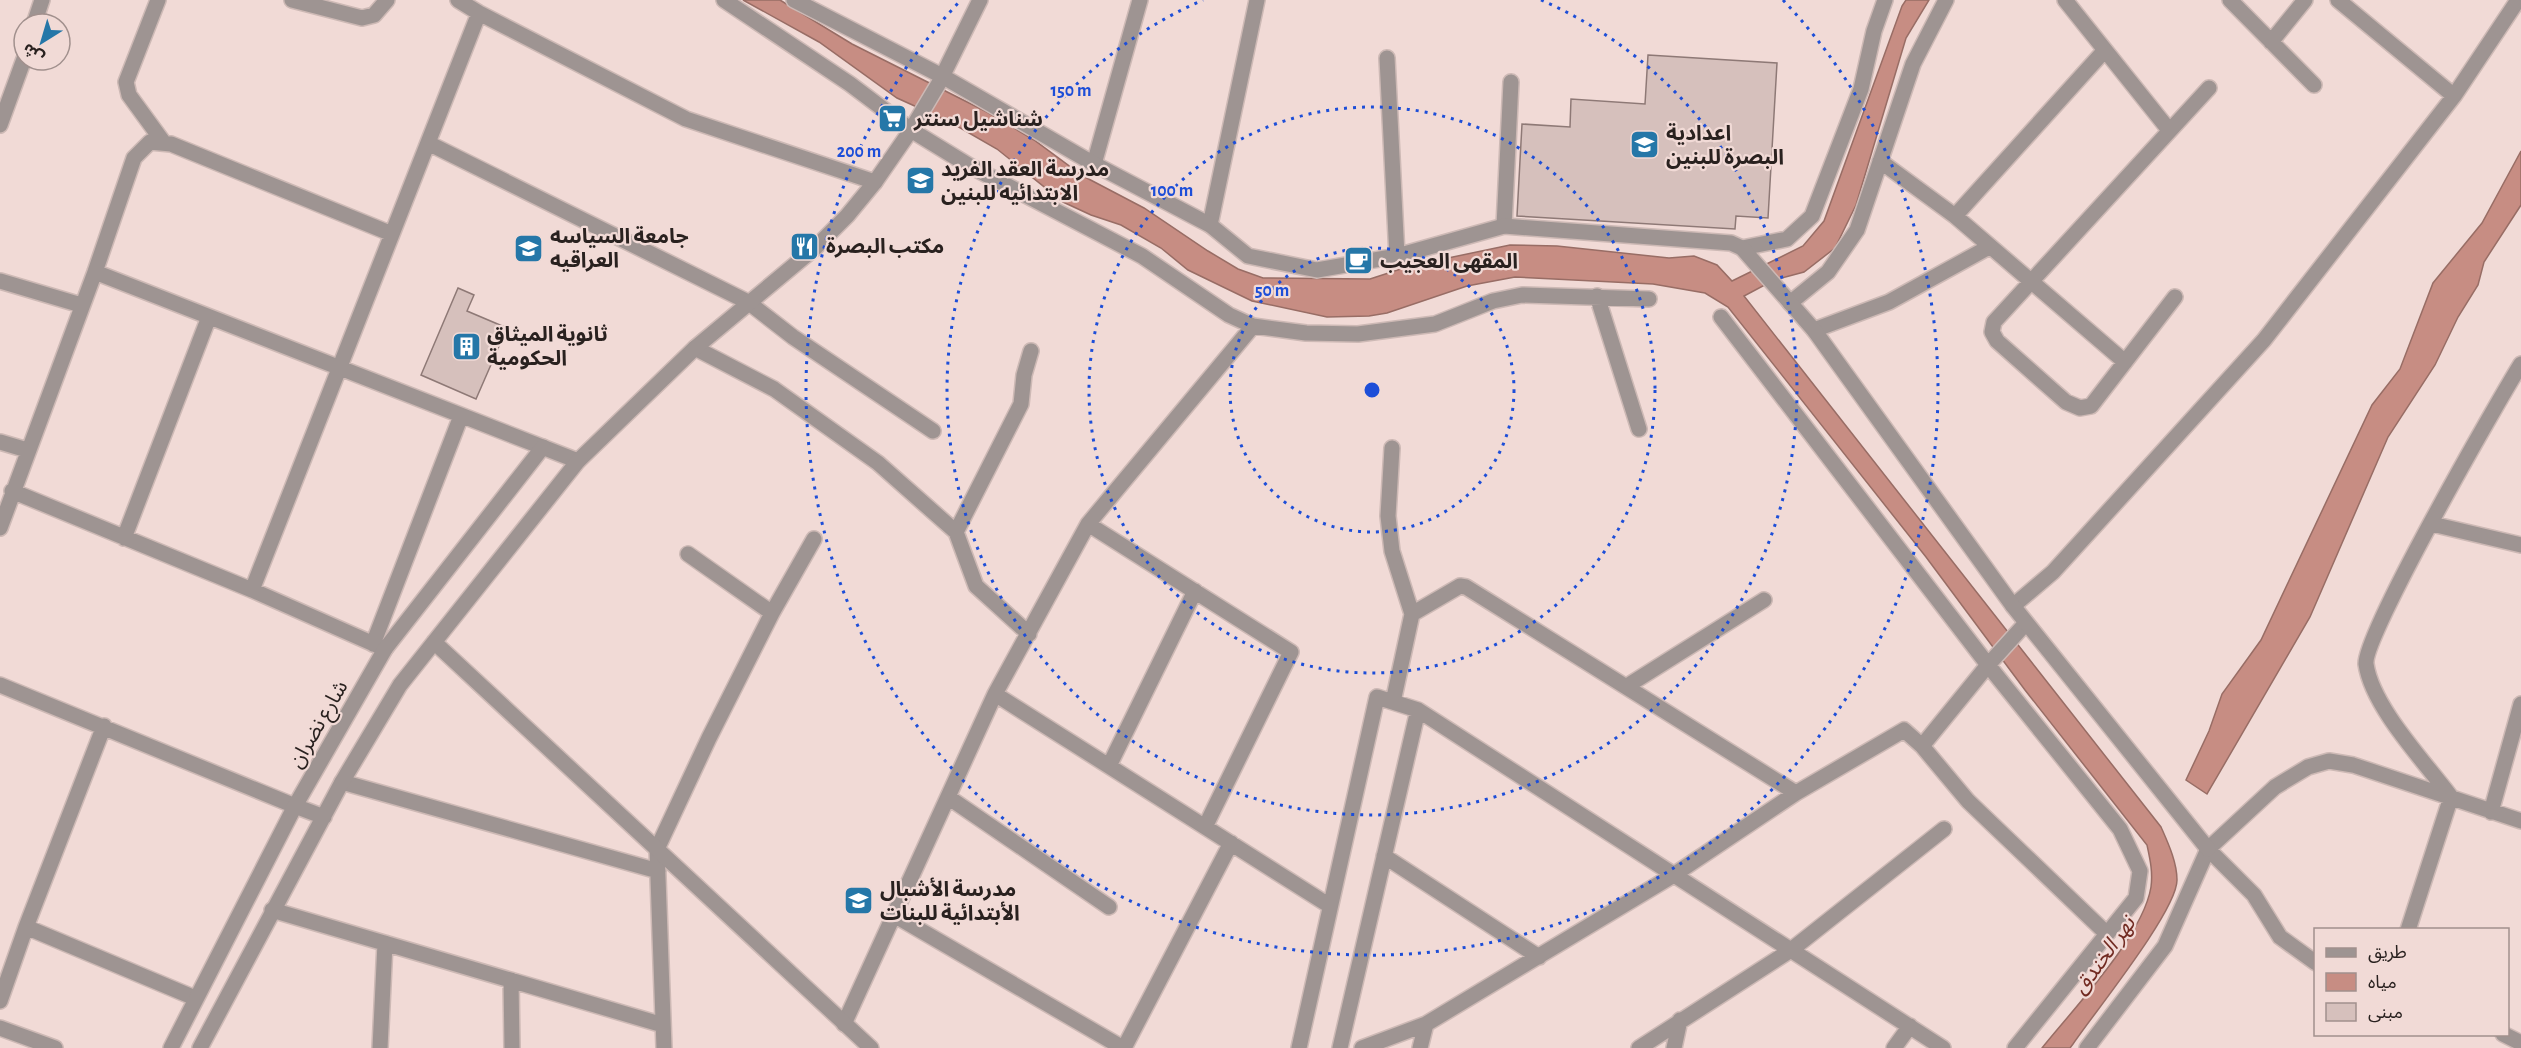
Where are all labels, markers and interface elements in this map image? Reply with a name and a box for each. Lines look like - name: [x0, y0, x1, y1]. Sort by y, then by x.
- north arrow: [12, 12, 72, 72]
- text: ش: [20, 39, 48, 66]
- text: 150 m: [1051, 82, 1091, 100]
- supermarket icon: شناشيل سنتر: [877, 103, 909, 135]
- place label: شناشيل سنتر: [913, 109, 1043, 131]
- place label: اعدادية البصرة للبنين: [1666, 123, 1784, 169]
- school or university icon: اعدادية البصرة للبنين: [1629, 129, 1661, 161]
- text: 200 m: [837, 143, 881, 161]
- place label: مدرسة العقد الفريد الابتدائيه للبنين: [941, 159, 1109, 205]
- school or university icon: مدرسة العقد الفريد الابتدائيه للبنين: [904, 165, 936, 197]
- text: 100 m: [1151, 182, 1193, 200]
- place label: جامعة السياسه العراقيه: [550, 226, 689, 272]
- restaurant icon: مكتب البصرة: [789, 230, 821, 262]
- school or university icon: جامعة السياسه العراقيه: [513, 232, 545, 264]
- place label: مكتب البصرة: [826, 236, 944, 258]
- cafe icon: المقهى العجيب: [1343, 245, 1375, 277]
- place label: المقهى العجيب: [1380, 251, 1518, 273]
- text: 50 m: [1255, 282, 1289, 300]
- place label: ثانوية الميثاق الحكومية: [487, 324, 608, 370]
- building icon: ثانوية الميثاق الحكومية: [450, 330, 482, 362]
- centre of rings: [1362, 380, 1382, 400]
- street label: شارع نضران: [285, 677, 355, 774]
- place label: مدرسة الأشبال الأبتدائية للبنات: [880, 877, 1020, 925]
- school or university icon: مدرسة الأشبال الأبتدائية للبنات: [843, 885, 875, 917]
- water label: نهر الخندق: [2068, 911, 2142, 1000]
- legend: [2314, 928, 2509, 1036]
- text: طريق: [2368, 944, 2407, 963]
- text: مياه: [2368, 974, 2397, 992]
- text: مبنى: [2368, 1004, 2403, 1023]

